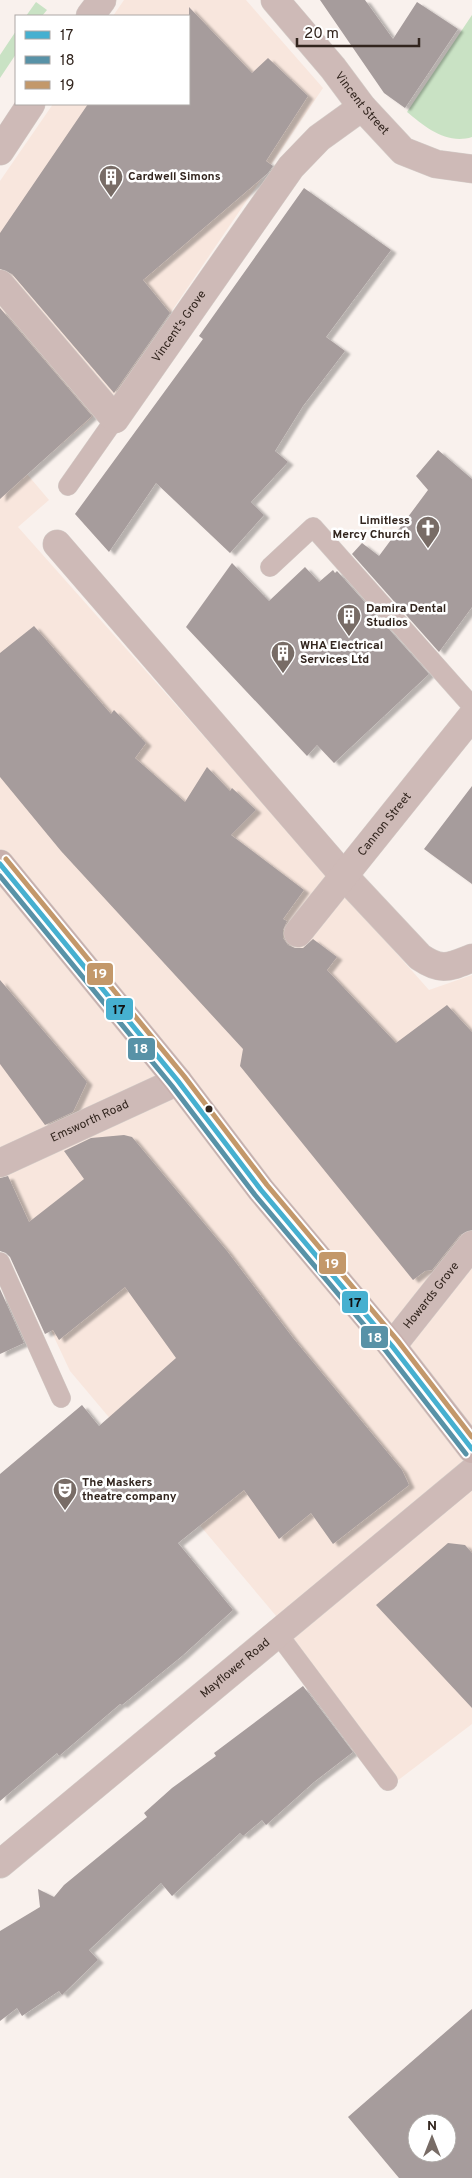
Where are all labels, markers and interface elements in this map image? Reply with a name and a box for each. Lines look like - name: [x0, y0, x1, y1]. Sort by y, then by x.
- legend: [15, 15, 190, 105]
- scale bar: [297, 15, 420, 47]
- text: 20 m: [304, 25, 339, 44]
- text: 17: [60, 27, 74, 46]
- text: 18: [60, 52, 75, 71]
- street label: Vincent Street: [331, 69, 392, 139]
- text: 19: [60, 77, 75, 96]
- building icon: Cardwell Simons: [98, 164, 124, 198]
- place label: Cardwell Simons: [128, 169, 221, 185]
- street label: Vincent's Grove: [149, 287, 210, 366]
- place label: Limitless Mercy Church: [332, 513, 410, 543]
- church icon: Limitless Mercy Church: [415, 515, 441, 549]
- place label: Damira Dental Studios: [366, 601, 446, 631]
- building icon: Damira Dental Studios: [336, 603, 362, 637]
- place label: WHA Electrical Services Ltd: [300, 638, 383, 668]
- building icon: WHA Electrical Services Ltd: [270, 640, 296, 674]
- street label: Cannon Street: [354, 789, 415, 860]
- line badge: 19: [86, 962, 114, 986]
- text: 19: [93, 966, 107, 983]
- line badge: 17: [105, 997, 134, 1021]
- text: 17: [112, 1002, 126, 1019]
- line badge: 18: [127, 1037, 156, 1061]
- text: 18: [134, 1041, 148, 1058]
- street label: Emsworth Road: [48, 1097, 132, 1147]
- unlabelled marker: [204, 1104, 214, 1114]
- line badge: 19: [318, 1251, 347, 1275]
- text: 19: [325, 1256, 339, 1273]
- street label: Howards Grove: [400, 1259, 463, 1333]
- line badge: 17: [341, 1290, 369, 1314]
- text: 17: [348, 1295, 362, 1312]
- line badge: 18: [360, 1325, 389, 1349]
- text: 18: [368, 1330, 382, 1347]
- place label: The Maskers theatre company: [82, 1475, 177, 1505]
- theatre icon: The Maskers theatre company: [52, 1477, 78, 1511]
- street label: Mayflower Road: [197, 1635, 274, 1702]
- north arrow: [407, 2113, 457, 2163]
- text: N: [427, 2118, 437, 2135]

